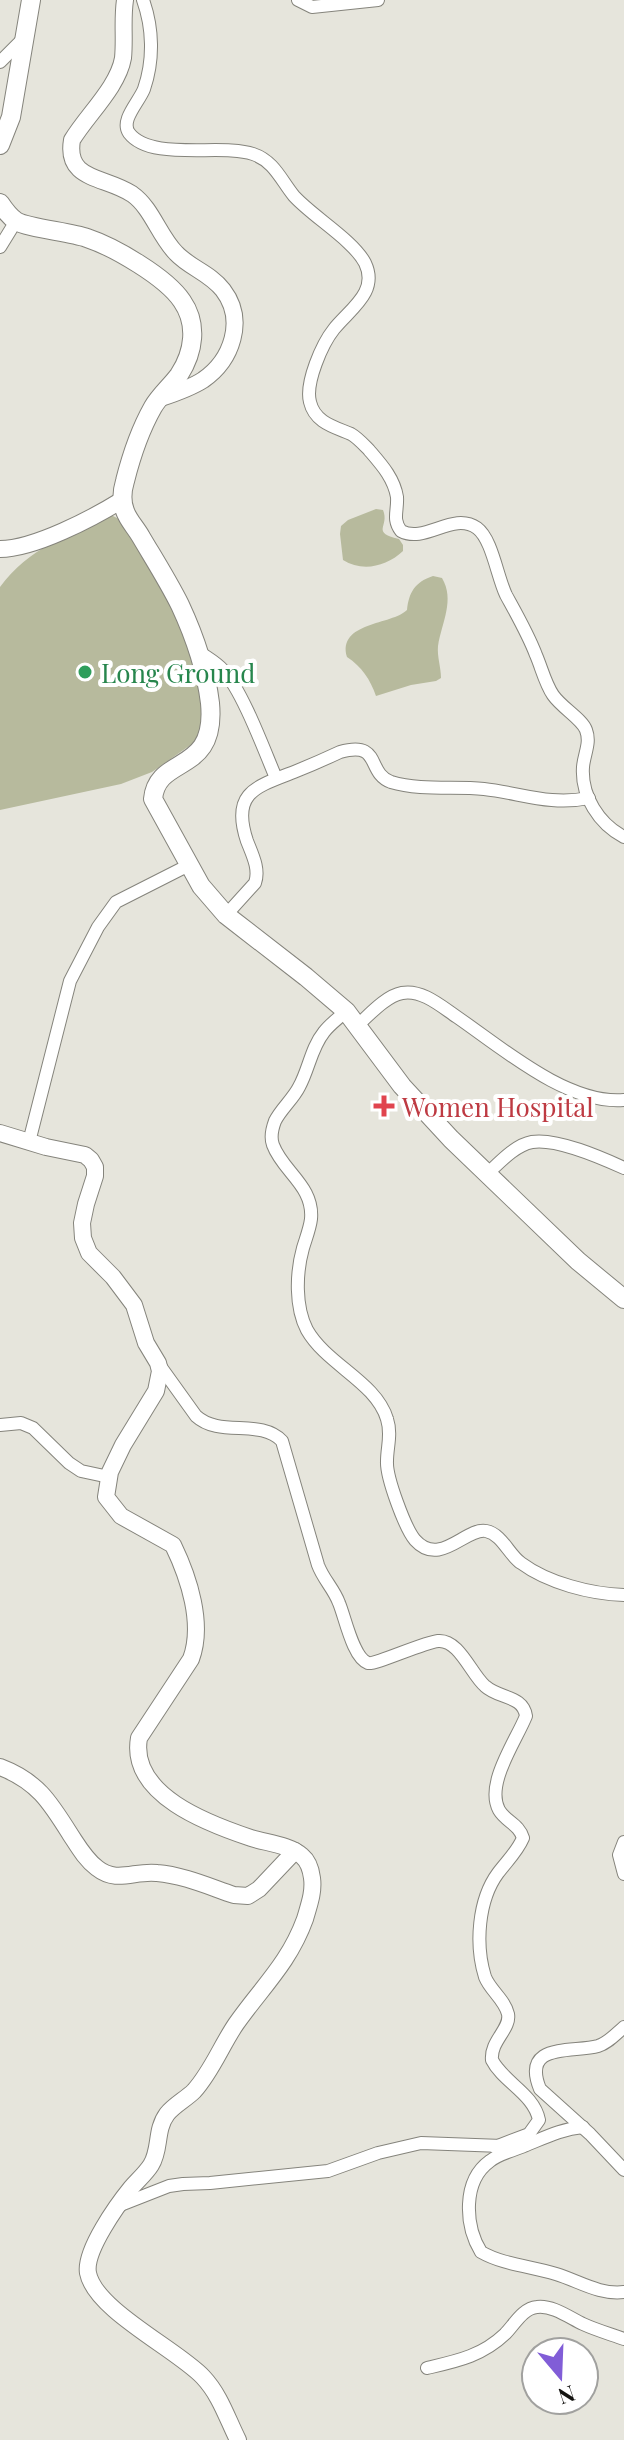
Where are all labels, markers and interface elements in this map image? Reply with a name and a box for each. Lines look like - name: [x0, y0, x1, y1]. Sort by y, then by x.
- place label: Long Ground: [101, 655, 255, 690]
- marker: Long Ground: [76, 663, 94, 681]
- place label: Women Hospital: [401, 1089, 594, 1124]
- marker: Women Hospital: [373, 1095, 395, 1117]
- north arrow: [520, 2336, 600, 2416]
- text: N: [554, 2379, 579, 2413]

